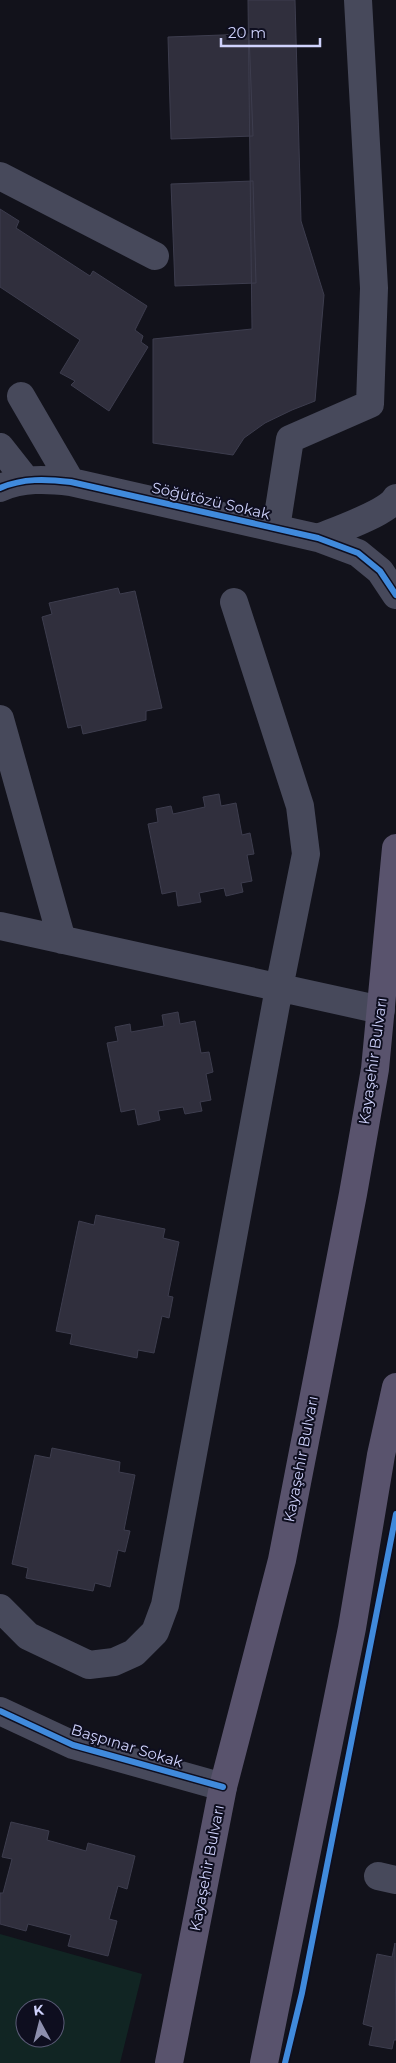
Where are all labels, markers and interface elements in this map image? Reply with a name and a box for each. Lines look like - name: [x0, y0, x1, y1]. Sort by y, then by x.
- scale bar: [221, 15, 320, 47]
- text: 20 m: [228, 23, 266, 42]
- street label: Söğütözü Sokak: [150, 478, 272, 523]
- street label: Kayaşehir Bulvarı: [354, 996, 391, 1126]
- street label: Kayaşehir Bulvarı: [279, 1394, 322, 1524]
- street label: Başpınar Sokak: [69, 1719, 185, 1772]
- street label: Kayaşehir Bulvarı: [185, 1803, 228, 1933]
- north arrow: [15, 1998, 65, 2048]
- text: K: [32, 2000, 45, 2020]

